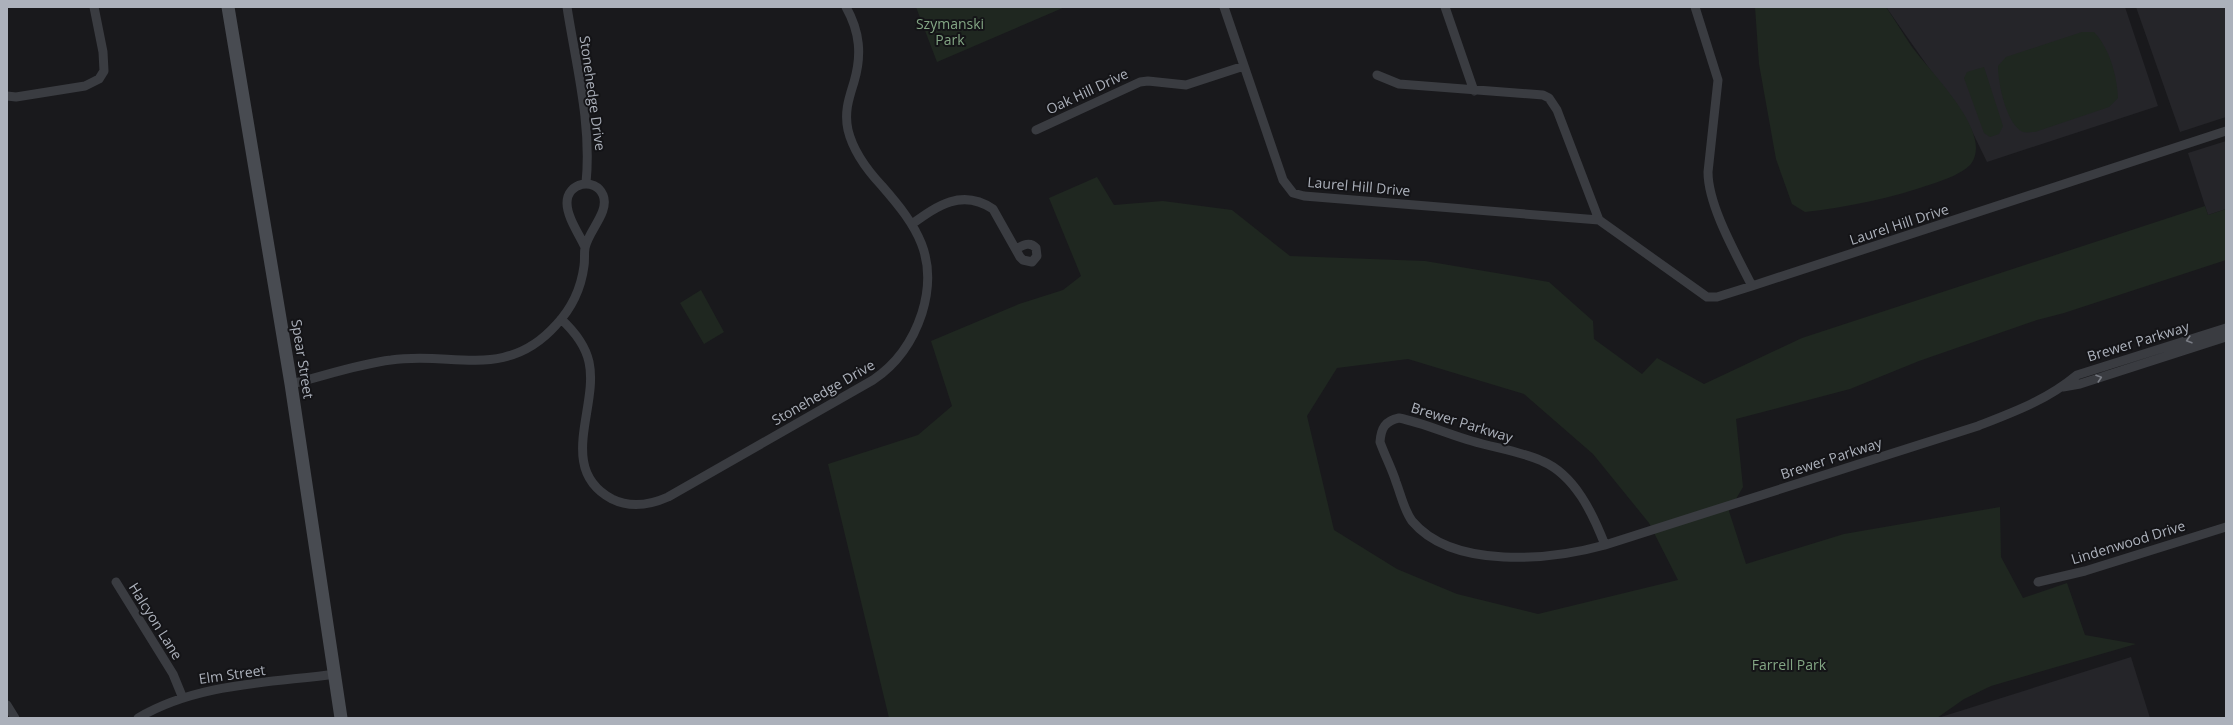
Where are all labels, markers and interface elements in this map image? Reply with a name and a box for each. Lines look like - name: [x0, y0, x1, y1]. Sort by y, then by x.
- park label: Szymanski Park: [916, 14, 984, 49]
- street label: Stonehedge Drive: [576, 34, 610, 152]
- street label: Oak Hill Drive: [1043, 64, 1131, 118]
- street label: Laurel Hill Drive: [1307, 172, 1411, 200]
- street label: Laurel Hill Drive: [1847, 199, 1951, 249]
- street label: Brewer Parkway: [2085, 316, 2192, 366]
- street label: Spear Street: [287, 318, 319, 400]
- one-way arrow: [2185, 335, 2192, 344]
- street label: Stonehedge Drive: [768, 355, 878, 429]
- one-way arrow: [2095, 374, 2102, 383]
- street label: Brewer Parkway: [1409, 397, 1516, 447]
- street label: Brewer Parkway: [1778, 432, 1885, 483]
- street label: Lindenwood Drive: [2069, 516, 2188, 568]
- street label: Halcyon Lane: [125, 579, 187, 663]
- park label: Farrell Park: [1752, 655, 1827, 674]
- street label: Elm Street: [197, 660, 267, 688]

